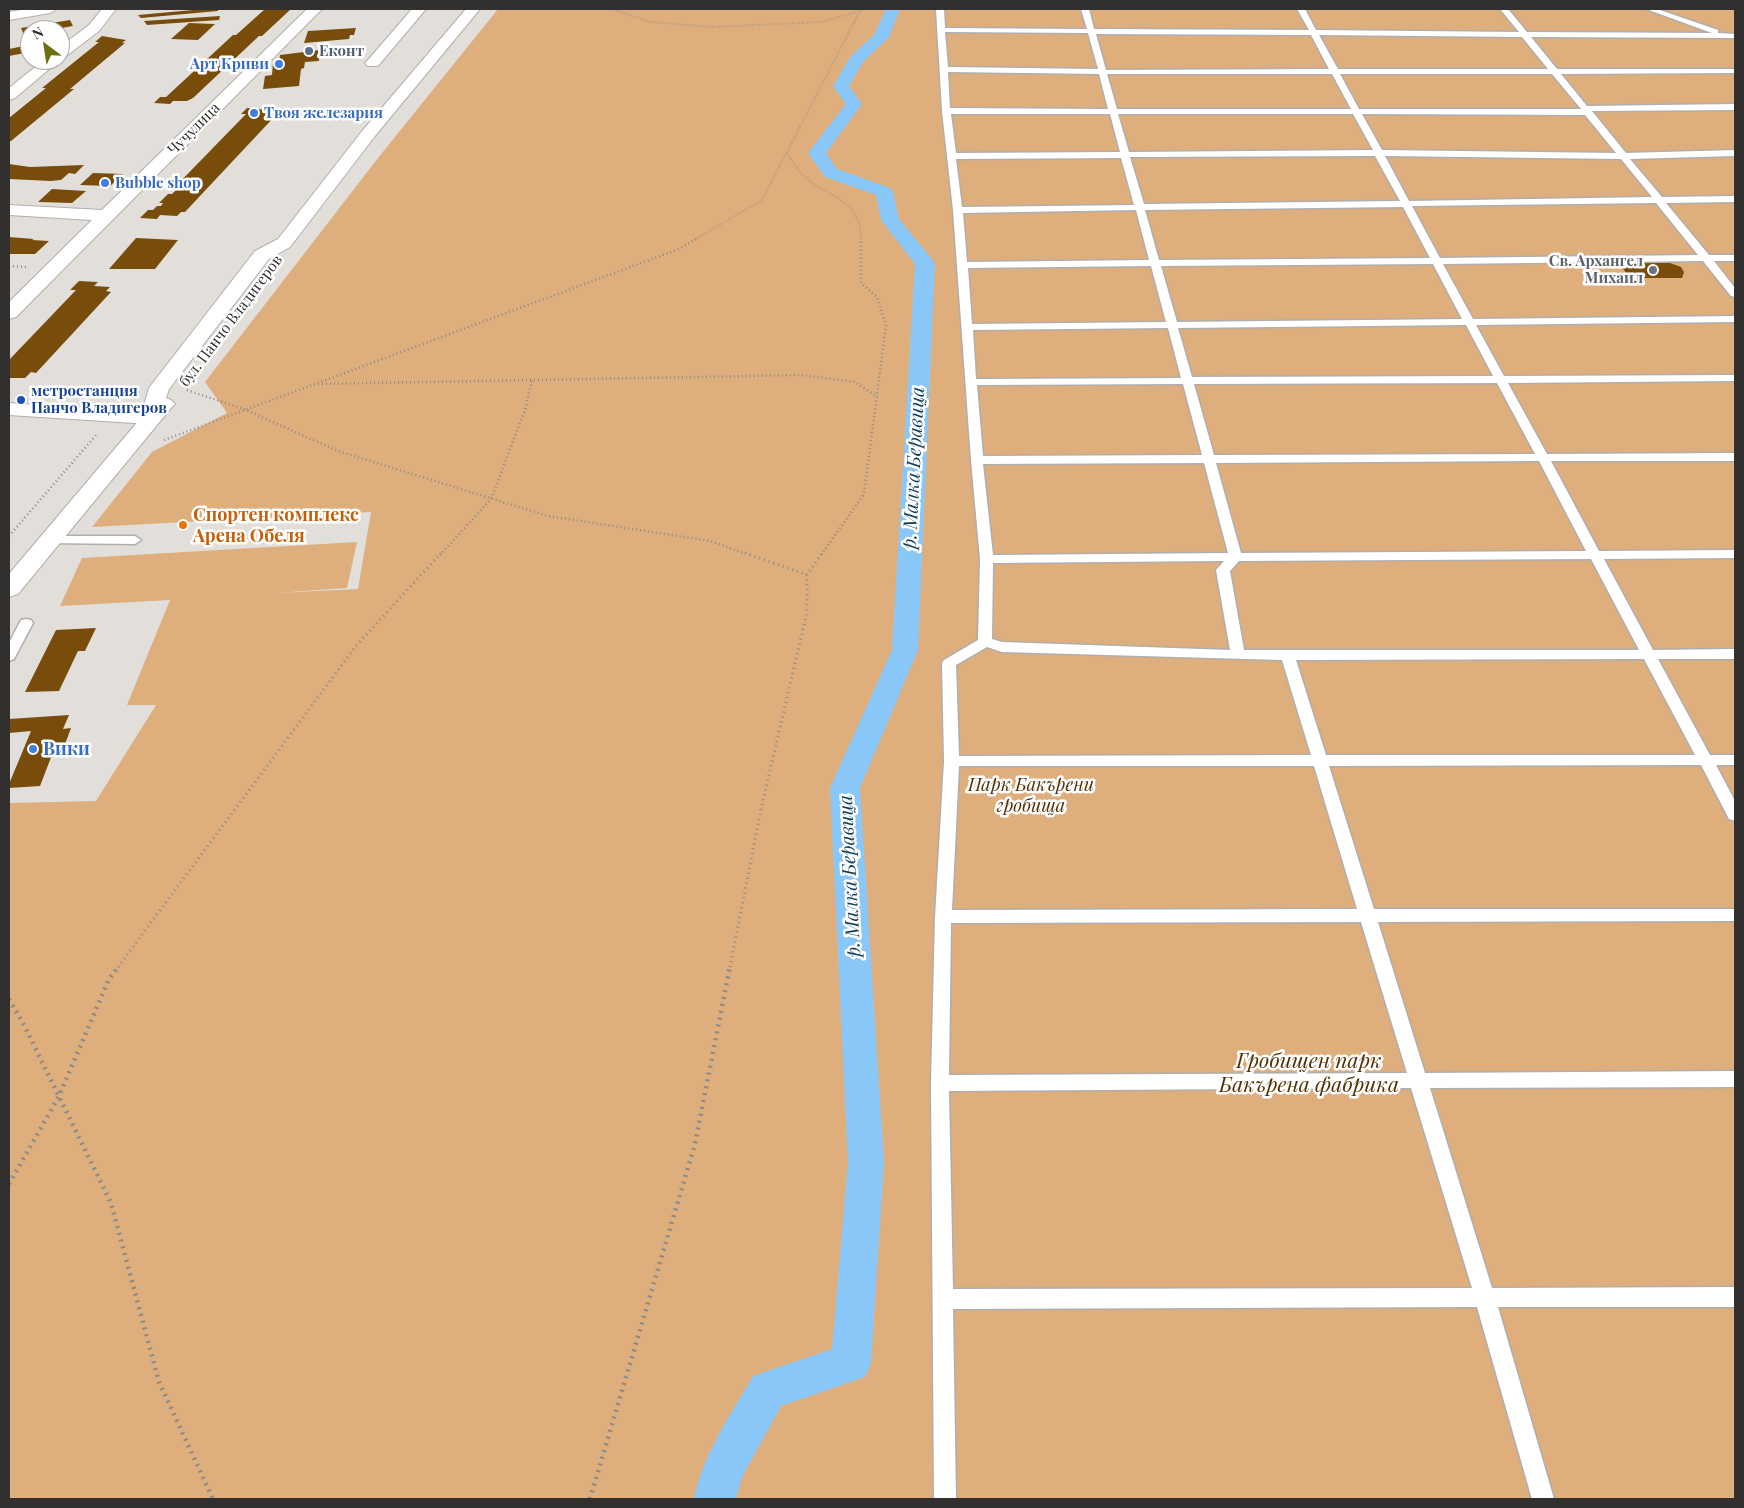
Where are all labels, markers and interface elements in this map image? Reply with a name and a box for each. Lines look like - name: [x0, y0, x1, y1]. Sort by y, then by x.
- north arrow: [20, 20, 70, 70]
- text: N: [28, 22, 47, 43]
- place label: Еконт: [319, 42, 364, 60]
- marker: Еконт: [303, 45, 315, 57]
- place label: Арт Криви: [190, 55, 269, 73]
- marker: Арт Криви: [273, 58, 285, 70]
- street label: Чучулица: [164, 99, 224, 159]
- place label: Твоя железария: [264, 104, 383, 122]
- marker: Твоя железария: [248, 107, 260, 119]
- place label: Bubble shop: [115, 174, 201, 192]
- marker: Bubble shop: [99, 177, 111, 189]
- street label: бул. Панчо Владигеров: [176, 252, 286, 390]
- place label: Св. Архангел Михаил: [1549, 252, 1643, 287]
- marker: Св. Архангел Михаил: [1647, 264, 1659, 276]
- place label: метростанция Панчо Владигеров: [31, 382, 167, 417]
- water label: р. Малка Беравица: [898, 386, 930, 550]
- marker: метростанция Панчо Владигеров: [15, 394, 27, 406]
- place label: Спортен комплекс Арена Обеля: [193, 504, 359, 546]
- marker: Спортен комплекс Арена Обеля: [177, 519, 189, 531]
- place label: Вики: [43, 738, 90, 760]
- marker: Вики: [27, 743, 39, 755]
- park label: Парк Бакърени гробища: [968, 774, 1094, 816]
- water label: р. Малка Беравица: [834, 794, 866, 958]
- park label: Гробищен парк Бакърена фабрика: [1219, 1048, 1399, 1098]

